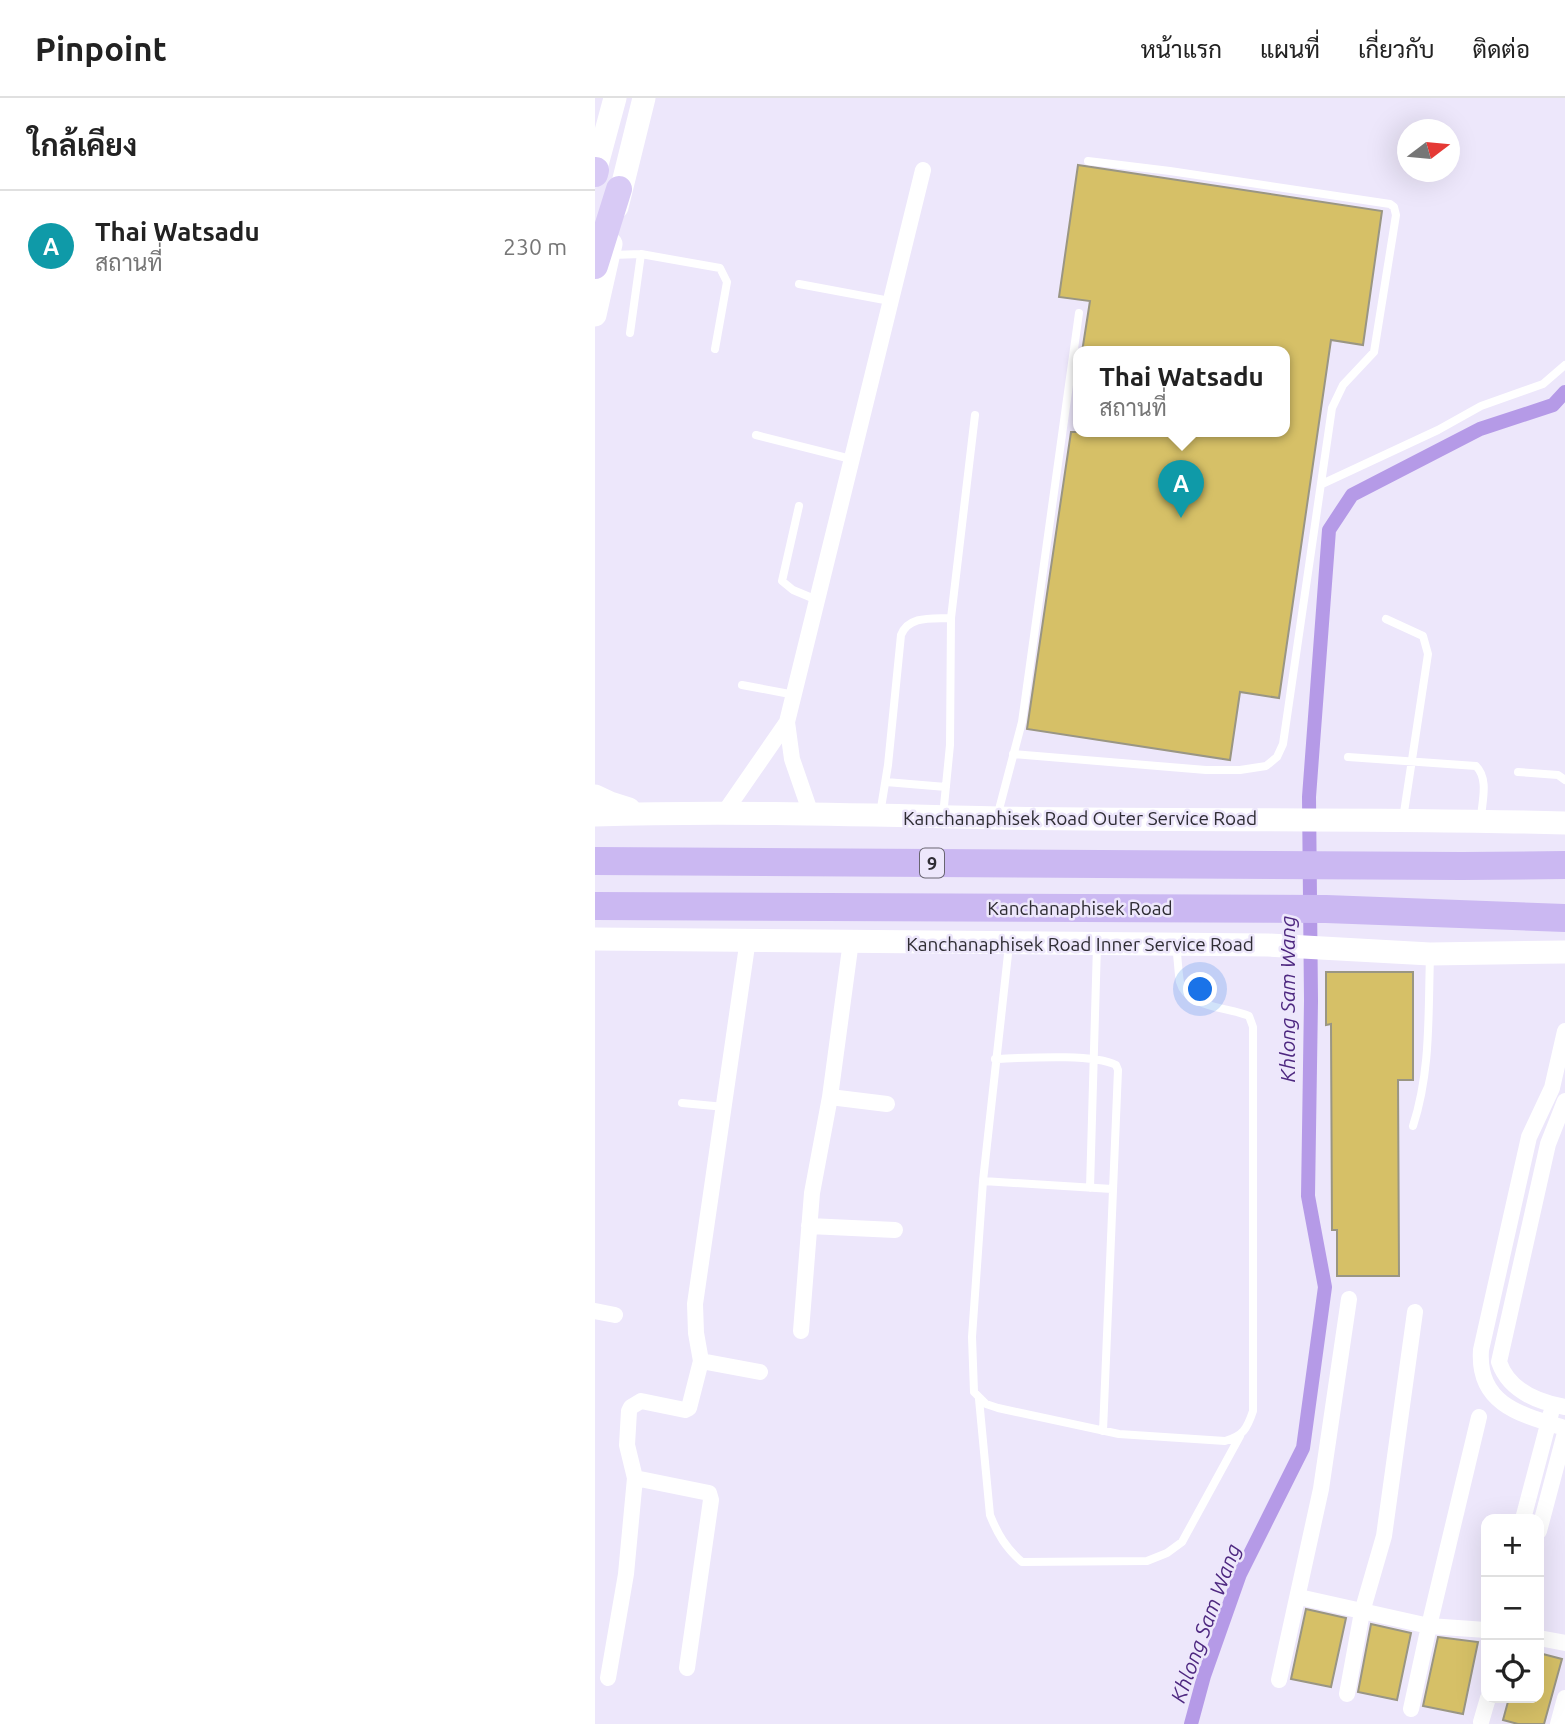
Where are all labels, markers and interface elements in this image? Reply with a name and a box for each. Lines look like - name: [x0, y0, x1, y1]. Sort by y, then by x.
- text: Pinpoint: [35, 30, 167, 67]
- text: หน้าแรก: [1141, 36, 1222, 63]
- text: แผนที่: [1260, 36, 1320, 63]
- text: เกี่ยวกับ: [1358, 36, 1435, 63]
- text: ติดต่อ: [1473, 36, 1530, 63]
- north arrow: [1397, 119, 1460, 182]
- text: ใกล้เคียง: [28, 128, 137, 162]
- text: Thai Watsadu: [95, 217, 260, 246]
- text: A: [43, 234, 59, 259]
- text: 230 m: [503, 234, 567, 259]
- text: สถานที่: [95, 250, 163, 275]
- popup: [1073, 346, 1290, 437]
- text: Thai Watsadu: [1099, 362, 1264, 391]
- text: สถานที่: [1099, 395, 1167, 420]
- pin: A: [1158, 460, 1204, 518]
- street label: Kanchanaphisek Road Outer Service Road: [903, 807, 1257, 829]
- road number: 9: [920, 848, 944, 878]
- street label: Kanchanaphisek Road: [987, 897, 1173, 919]
- water label: Khlong Sam Wang: [1275, 916, 1299, 1082]
- street label: Kanchanaphisek Road Inner Service Road: [906, 933, 1254, 955]
- your location: [1183, 972, 1217, 1006]
- map controls: [1481, 1514, 1544, 1703]
- button: +: [1481, 1514, 1544, 1577]
- water label: Khlong Sam Wang: [1165, 1540, 1245, 1706]
- button: −: [1481, 1577, 1544, 1640]
- button: locate: [1481, 1640, 1544, 1703]

